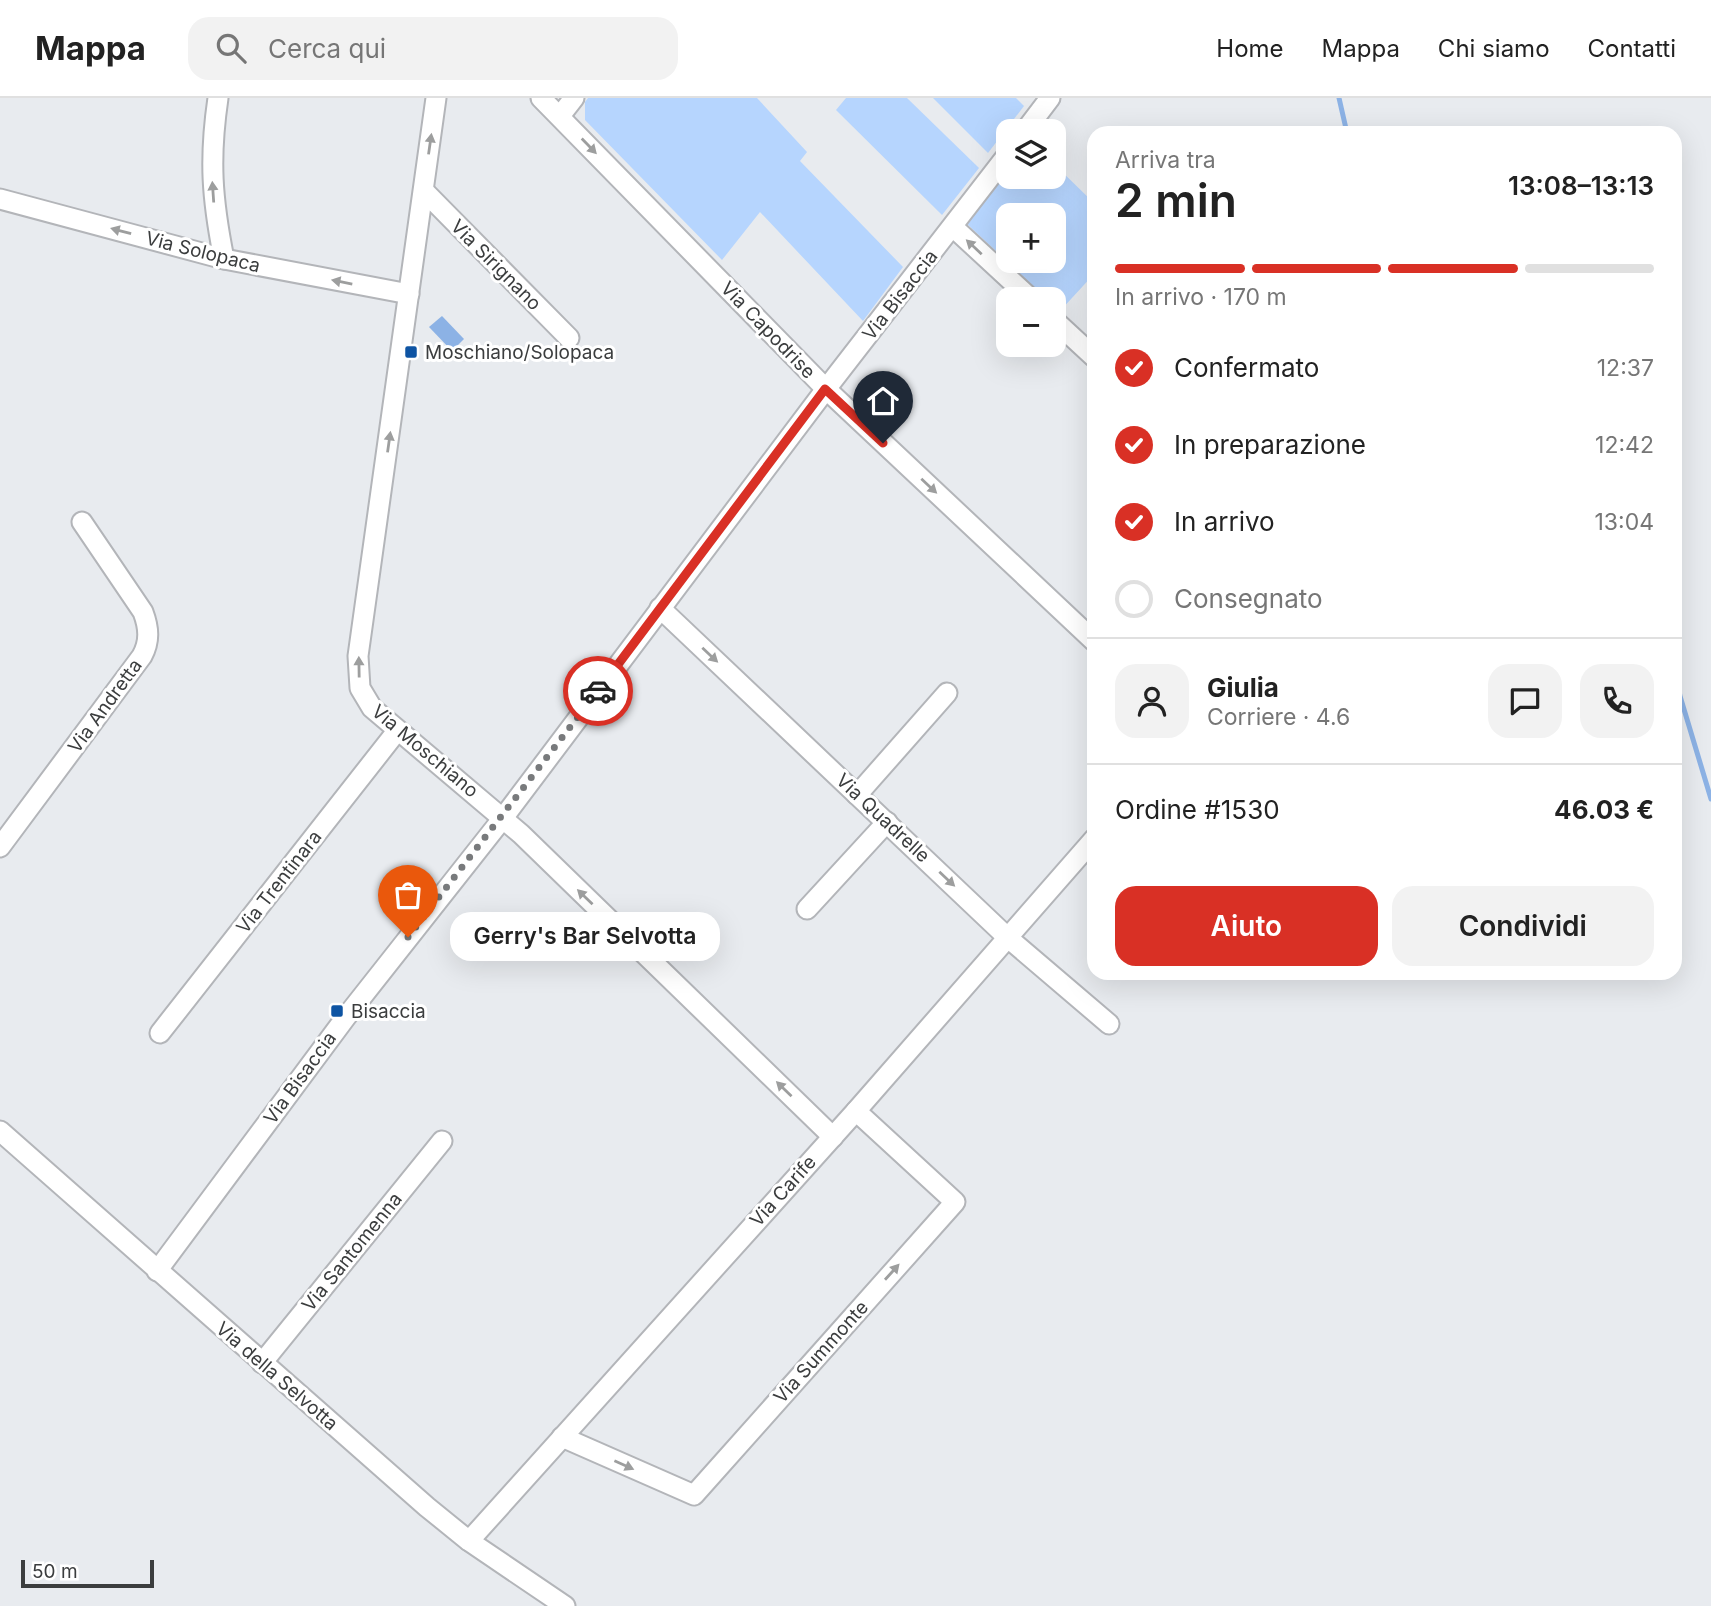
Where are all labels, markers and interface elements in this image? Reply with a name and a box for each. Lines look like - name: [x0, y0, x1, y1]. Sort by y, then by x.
- search box: [188, 17, 678, 80]
- text: Mappa: [35, 28, 146, 68]
- icon: search: [212, 29, 250, 67]
- text: Cerca qui: [268, 33, 386, 64]
- text: Home: [1216, 34, 1284, 63]
- text: Mappa: [1322, 34, 1400, 63]
- text: Chi siamo: [1438, 34, 1550, 63]
- text: Contatti: [1588, 34, 1676, 63]
- map controls: [996, 119, 1066, 357]
- button: layers: [996, 119, 1066, 189]
- one-way arrow: [425, 132, 436, 154]
- one-way arrow: [580, 137, 596, 154]
- text: Arriva tra: [1115, 146, 1216, 174]
- text: 13:08–13:13: [1508, 170, 1654, 201]
- text: 2 min: [1115, 172, 1237, 228]
- one-way arrow: [207, 181, 218, 203]
- button: +: [996, 203, 1066, 273]
- street label: Via Sirignano: [446, 215, 546, 315]
- one-way arrow: [110, 226, 131, 236]
- street label: Via Solopaca: [143, 227, 263, 277]
- one-way arrow: [966, 239, 983, 255]
- street label: Via Bisaccia: [858, 245, 942, 345]
- one-way arrow: [331, 276, 353, 287]
- street label: Via Capodrise: [716, 277, 820, 383]
- text: In arrivo · 170 m: [1115, 283, 1287, 311]
- button: −: [996, 287, 1066, 357]
- place label: Moschiano/Solopaca: [425, 341, 614, 364]
- marker: Moschiano/Solopaca: [403, 344, 419, 360]
- icon: check: [1115, 349, 1153, 387]
- text: Confermato: [1174, 352, 1319, 383]
- text: 12:37: [1597, 354, 1654, 382]
- pin: [853, 371, 913, 443]
- icon: home: [864, 382, 902, 420]
- icon: check: [1115, 426, 1153, 464]
- text: In preparazione: [1174, 429, 1366, 460]
- one-way arrow: [383, 431, 394, 453]
- text: 12:42: [1595, 431, 1654, 459]
- one-way arrow: [920, 478, 938, 494]
- icon: check: [1115, 503, 1153, 541]
- text: In arrivo: [1174, 506, 1275, 537]
- text: 13:04: [1594, 508, 1654, 536]
- text: Consegnato: [1174, 583, 1323, 614]
- one-way arrow: [701, 647, 718, 663]
- street label: Via Andretta: [63, 655, 147, 757]
- one-way arrow: [353, 656, 364, 678]
- courier: [563, 656, 633, 726]
- button: person: [1115, 664, 1189, 738]
- button: chat: [1488, 664, 1562, 738]
- button: phone: [1580, 664, 1654, 738]
- icon: car: [579, 672, 617, 710]
- text: Giulia: [1207, 672, 1279, 703]
- street label: Via Moschiano: [367, 700, 483, 802]
- text: Corriere · 4.6: [1207, 703, 1350, 731]
- street label: Via Quadrelle: [831, 769, 935, 867]
- text: Ordine #1530: [1115, 794, 1280, 825]
- text: 46.03 €: [1554, 794, 1654, 825]
- street label: Via Trentinara: [232, 826, 326, 938]
- pin: [378, 865, 438, 937]
- one-way arrow: [938, 870, 955, 887]
- icon: bag: [389, 876, 427, 914]
- button: Aiuto: [1115, 886, 1378, 966]
- button: Condividi: [1392, 886, 1654, 966]
- one-way arrow: [577, 888, 594, 905]
- callout: Gerry's Bar Selvotta: [450, 912, 720, 962]
- text: Gerry's Bar Selvotta: [474, 922, 696, 950]
- place label: Bisaccia: [351, 1000, 426, 1023]
- marker: Bisaccia: [329, 1003, 345, 1019]
- street label: Via Bisaccia: [259, 1027, 341, 1129]
- one-way arrow: [775, 1081, 792, 1098]
- street label: Via Carife: [745, 1151, 821, 1231]
- street label: Via Santomenna: [297, 1188, 407, 1316]
- one-way arrow: [884, 1264, 900, 1281]
- street label: Via Summonte: [769, 1296, 873, 1408]
- street label: Via della Selvotta: [211, 1317, 343, 1435]
- one-way arrow: [614, 1459, 635, 1470]
- scale bar: [21, 1557, 154, 1589]
- text: 50 m: [32, 1560, 78, 1583]

